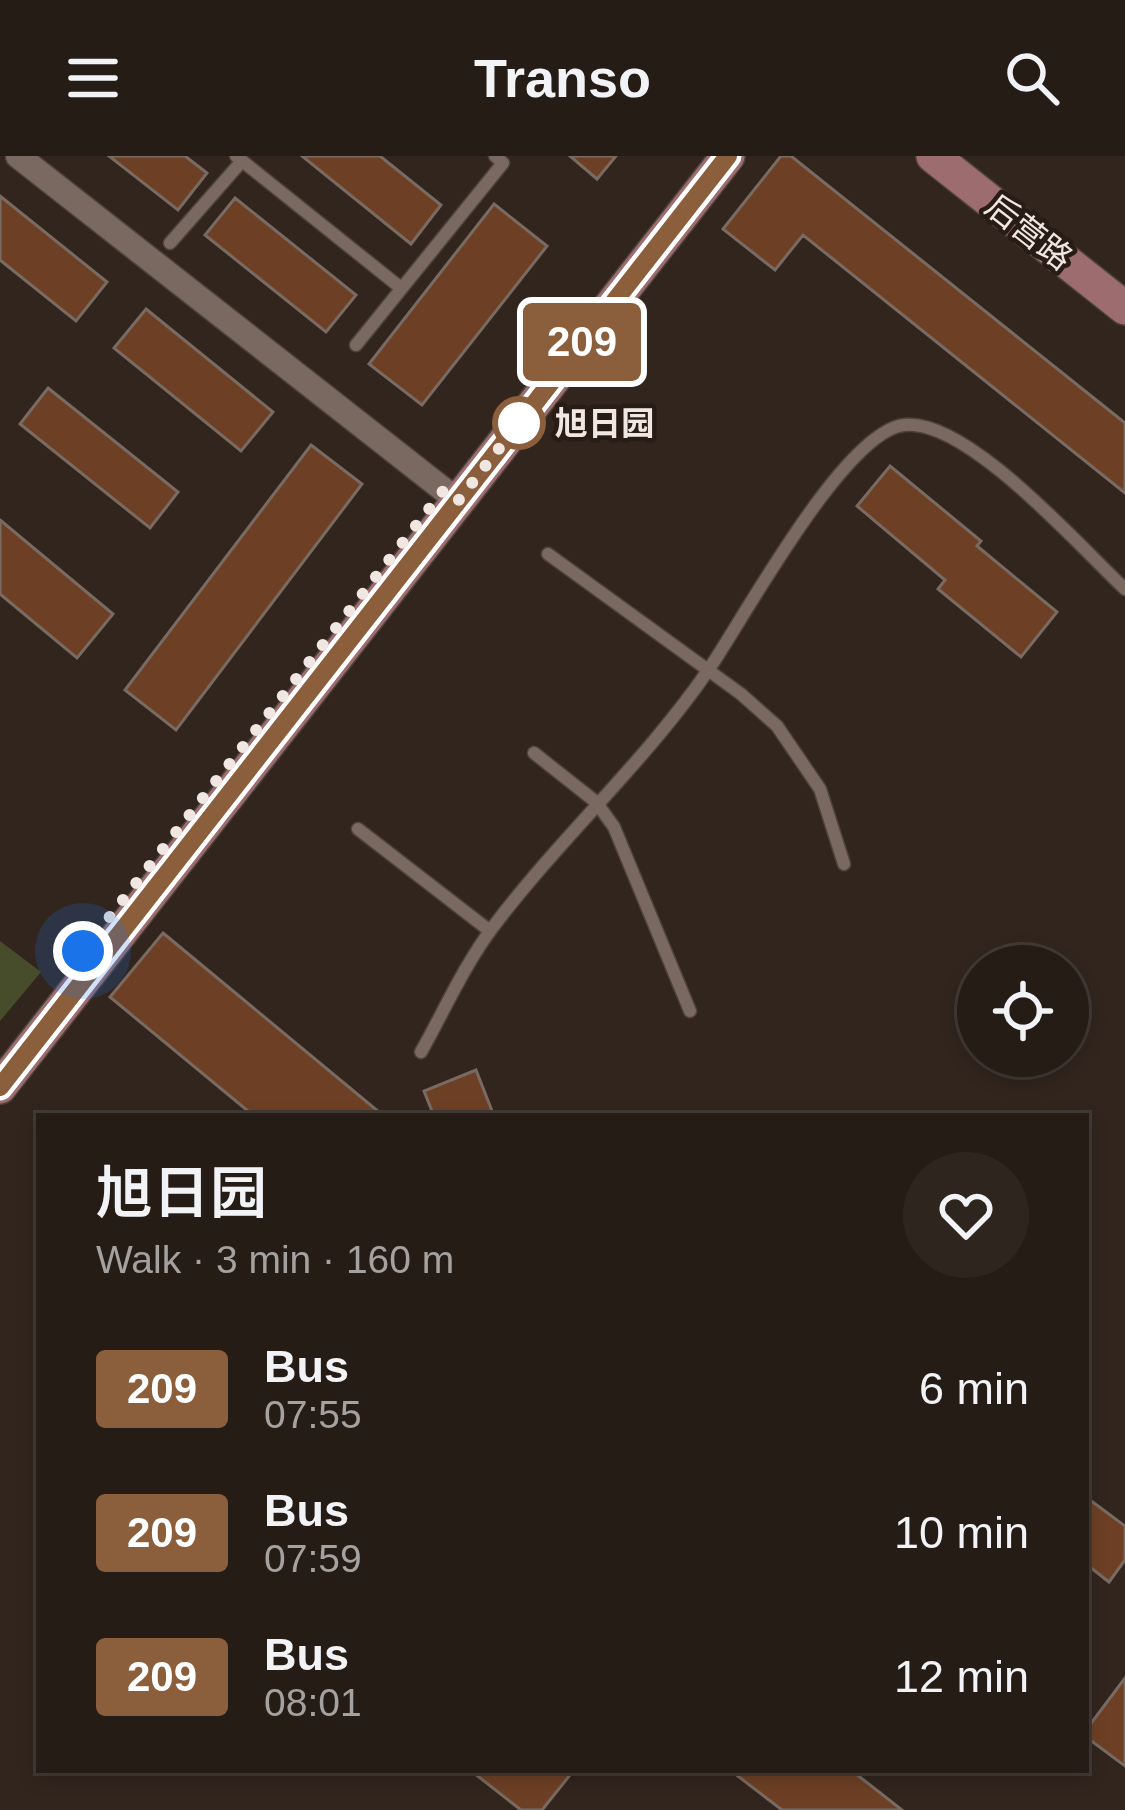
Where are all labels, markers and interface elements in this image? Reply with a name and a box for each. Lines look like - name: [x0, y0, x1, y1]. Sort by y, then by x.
- icon: menu: [60, 45, 126, 111]
- icon: search: [999, 45, 1065, 111]
- text: Transo: [474, 48, 651, 108]
- street label: 后营路: [979, 187, 1079, 277]
- line badge: 209: [513, 303, 651, 381]
- text: 209: [547, 318, 617, 365]
- marker: 旭日园: [494, 398, 544, 448]
- place label: 旭日园: [555, 405, 654, 442]
- your location: [53, 921, 113, 981]
- map controls: [957, 945, 1089, 1077]
- button: locate: [957, 945, 1089, 1077]
- button: heart: [903, 1152, 1029, 1278]
- text: 旭日园: [96, 1161, 267, 1225]
- text: Walk · 3 min · 160 m: [96, 1238, 454, 1281]
- text: Bus: [264, 1341, 349, 1392]
- text: 6 min: [919, 1363, 1029, 1414]
- text: 209: [127, 1365, 197, 1412]
- text: 07:55: [264, 1393, 362, 1436]
- text: Bus: [264, 1485, 349, 1536]
- text: 10 min: [894, 1507, 1029, 1558]
- text: 209: [127, 1509, 197, 1556]
- text: 07:59: [264, 1537, 362, 1580]
- text: Bus: [264, 1629, 349, 1680]
- text: 12 min: [894, 1651, 1029, 1702]
- text: 209: [127, 1653, 197, 1700]
- text: 08:01: [264, 1681, 362, 1724]

